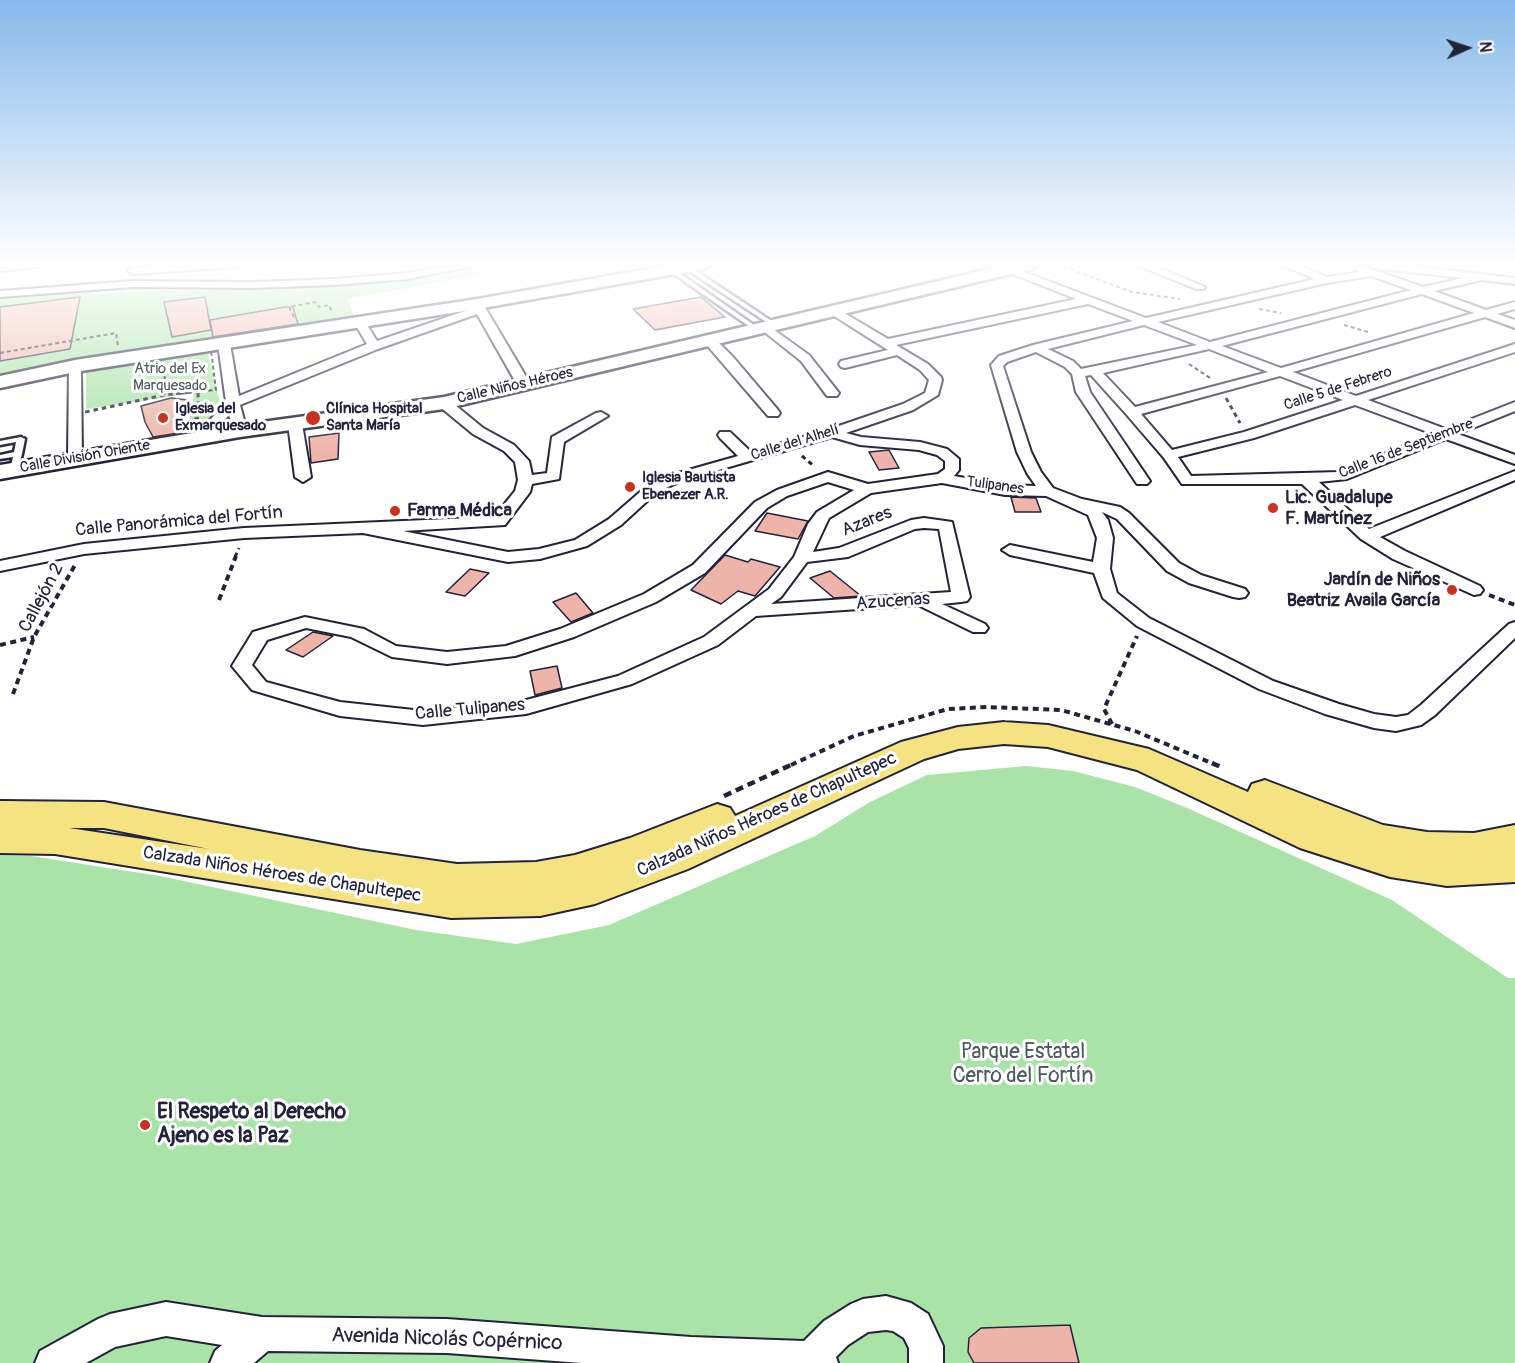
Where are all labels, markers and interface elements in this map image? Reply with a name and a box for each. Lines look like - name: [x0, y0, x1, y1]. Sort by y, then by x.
- north arrow: [1437, 18, 1497, 78]
- text: N: [1475, 41, 1495, 53]
- park label: Atrio del Ex Marquesado: [133, 360, 207, 395]
- street label: Calle 5 de Febrero: [1282, 363, 1394, 415]
- street label: Calle Niños Héroes: [455, 364, 575, 408]
- place label: Iglesia del Exmarquesado: [175, 400, 266, 435]
- place label: Clínica Hospital Santa María: [326, 400, 423, 435]
- marker: Clínica Hospital Santa María: [304, 409, 322, 427]
- marker: Iglesia del Exmarquesado: [156, 411, 170, 425]
- street label: Calle 16 de Septiembre: [1336, 415, 1476, 483]
- street label: Calle del Alhelí: [749, 421, 841, 465]
- street label: Calle División Oriente: [19, 437, 151, 477]
- place label: Iglesia Bautista Ebenezer A.R.: [642, 469, 735, 504]
- street label: Tulipanes: [965, 473, 1025, 499]
- marker: Iglesia Bautista Ebenezer A.R.: [623, 480, 637, 494]
- place label: Lic. Guadalupe F. Martínez: [1285, 487, 1393, 530]
- place label: Farma Médica: [407, 500, 512, 522]
- marker: Lic. Guadalupe F. Martínez: [1266, 501, 1280, 515]
- street label: Calle Panorámica del Fortín: [74, 502, 284, 542]
- street label: Azares: [839, 502, 895, 542]
- marker: Farma Médica: [388, 504, 402, 518]
- street label: Callejón 2: [15, 560, 69, 636]
- place label: Jardín de Niños Beatriz Availa García: [1287, 569, 1440, 612]
- marker: Jardín de Niños Beatriz Availa García: [1445, 583, 1459, 597]
- street label: Azucenas: [855, 589, 931, 615]
- street label: Calle Tulipanes: [414, 694, 526, 726]
- street label: Calzada Niños Héroes de Chapultepec: [634, 748, 900, 882]
- street label: Calzada Niños Héroes de Chapultepec: [141, 842, 423, 908]
- park label: Parque Estatal Cerro del Fortín: [953, 1040, 1093, 1090]
- place label: El Respeto al Derecho Ajeno es la Paz: [157, 1100, 346, 1150]
- marker: El Respeto al Derecho Ajeno es la Paz: [138, 1118, 152, 1132]
- street label: Avenida Nicolás Copérnico: [331, 1323, 563, 1357]

